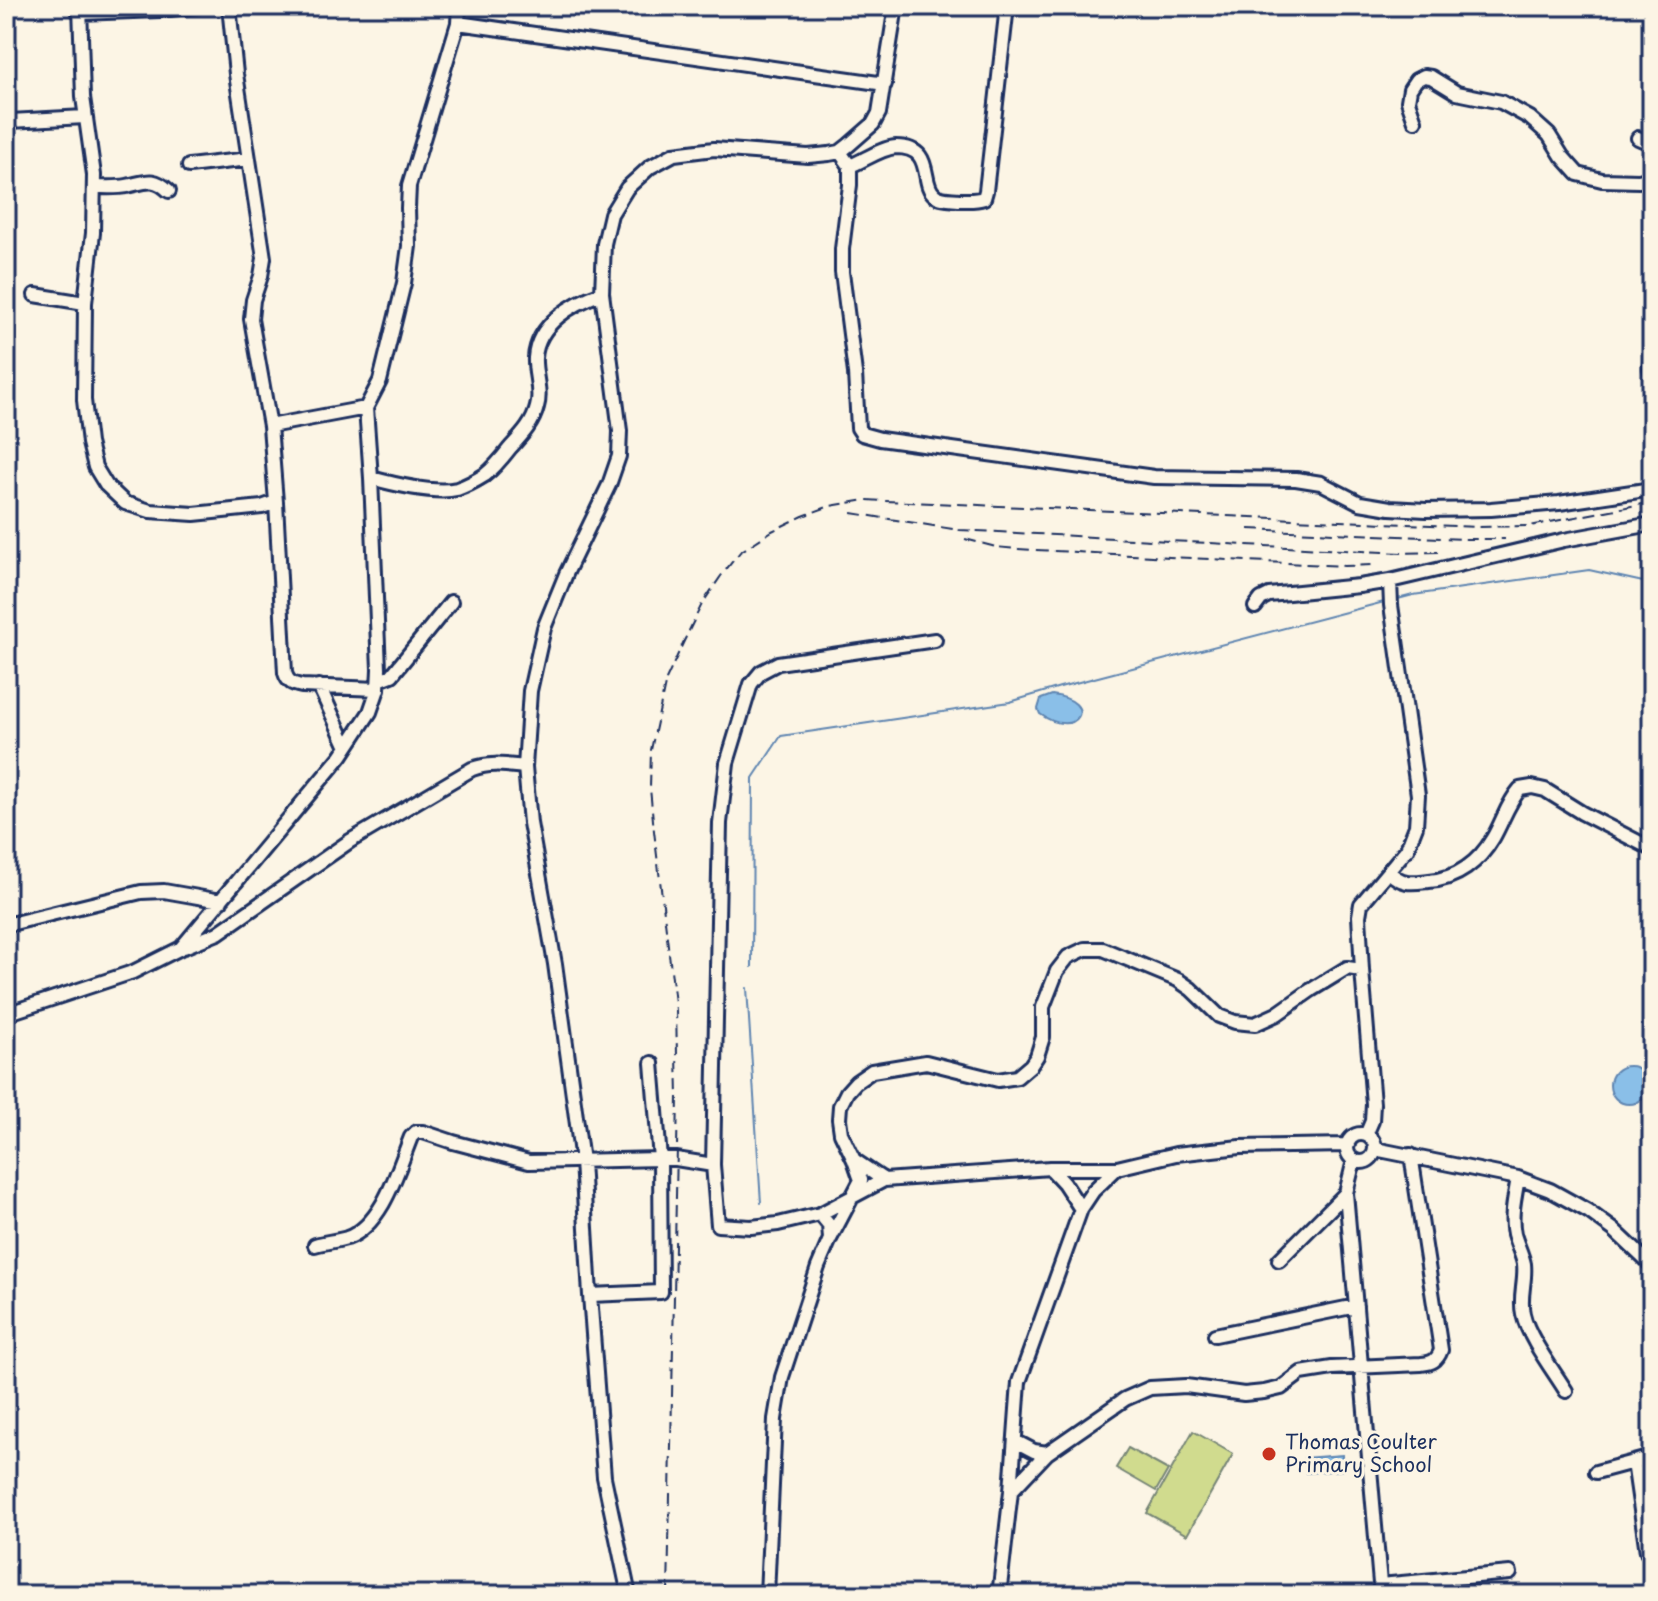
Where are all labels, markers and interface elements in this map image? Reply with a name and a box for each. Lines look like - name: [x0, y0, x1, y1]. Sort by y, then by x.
- place label: Thomas Coulter Primary School: [1285, 1426, 1437, 1479]
- marker: Thomas Coulter Primary School: [1260, 1445, 1278, 1463]

